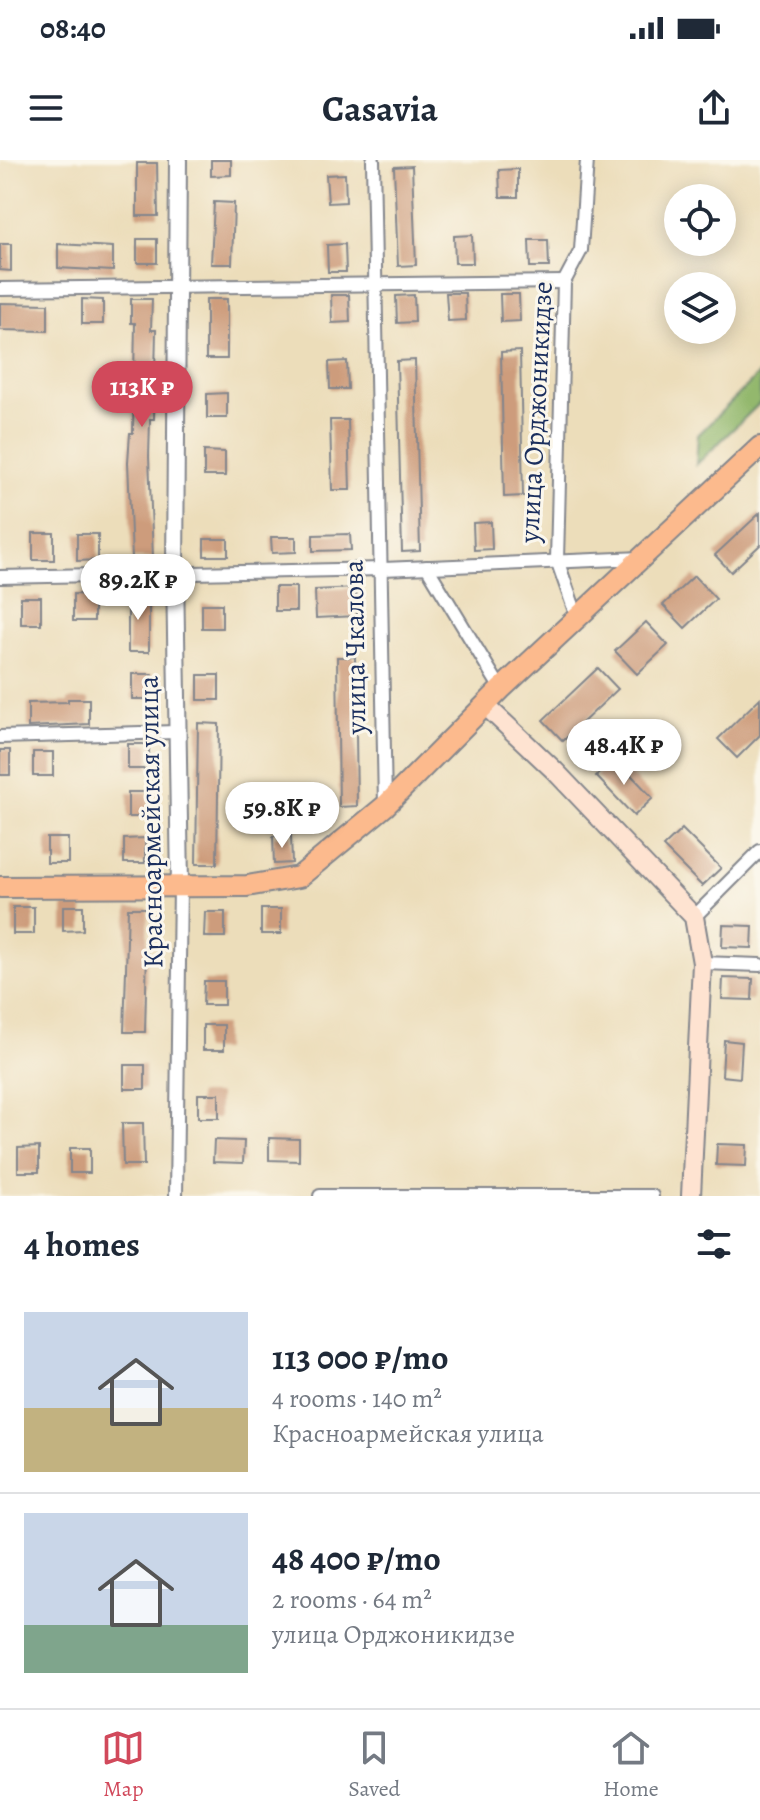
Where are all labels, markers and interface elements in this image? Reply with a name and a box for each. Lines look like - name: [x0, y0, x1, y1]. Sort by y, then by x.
- text: 08:40: [40, 8, 106, 48]
- text: Casavia: [322, 84, 438, 133]
- icon: menu: [24, 86, 68, 130]
- icon: share: [692, 86, 736, 130]
- map controls: [664, 184, 736, 344]
- button: locate: [664, 184, 736, 256]
- button: layers: [664, 272, 736, 344]
- street label: улица Орджоникидзе: [510, 280, 562, 545]
- pin: 113K ₽: [77, 361, 207, 429]
- text: 113K ₽: [110, 369, 174, 404]
- pin: 89.2K ₽: [64, 554, 212, 622]
- street label: улица Чкалова: [334, 559, 376, 736]
- text: 89.2K ₽: [98, 562, 178, 597]
- street label: Красноармейская улица: [129, 675, 173, 969]
- pin: 48.4K ₽: [550, 719, 698, 787]
- text: 48.4K ₽: [585, 727, 663, 762]
- pin: 59.8K ₽: [208, 782, 356, 850]
- text: 59.8K ₽: [243, 790, 321, 825]
- text: 4 homes: [24, 1221, 140, 1268]
- icon: filters: [692, 1222, 736, 1266]
- text: 113 000 ₽/mo: [272, 1334, 449, 1381]
- icon: home: [88, 1344, 184, 1440]
- text: 4 rooms · 140 m²: [272, 1381, 442, 1416]
- text: Красноармейская улица: [272, 1416, 544, 1451]
- text: 48 400 ₽/mo: [272, 1535, 441, 1582]
- icon: home: [88, 1545, 184, 1641]
- text: 2 rooms · 64 m²: [272, 1582, 432, 1617]
- text: улица Орджоникидзе: [272, 1617, 515, 1652]
- tab: Map: [101, 1726, 145, 1804]
- tab: Saved: [348, 1726, 400, 1804]
- tab: Home: [603, 1726, 659, 1804]

